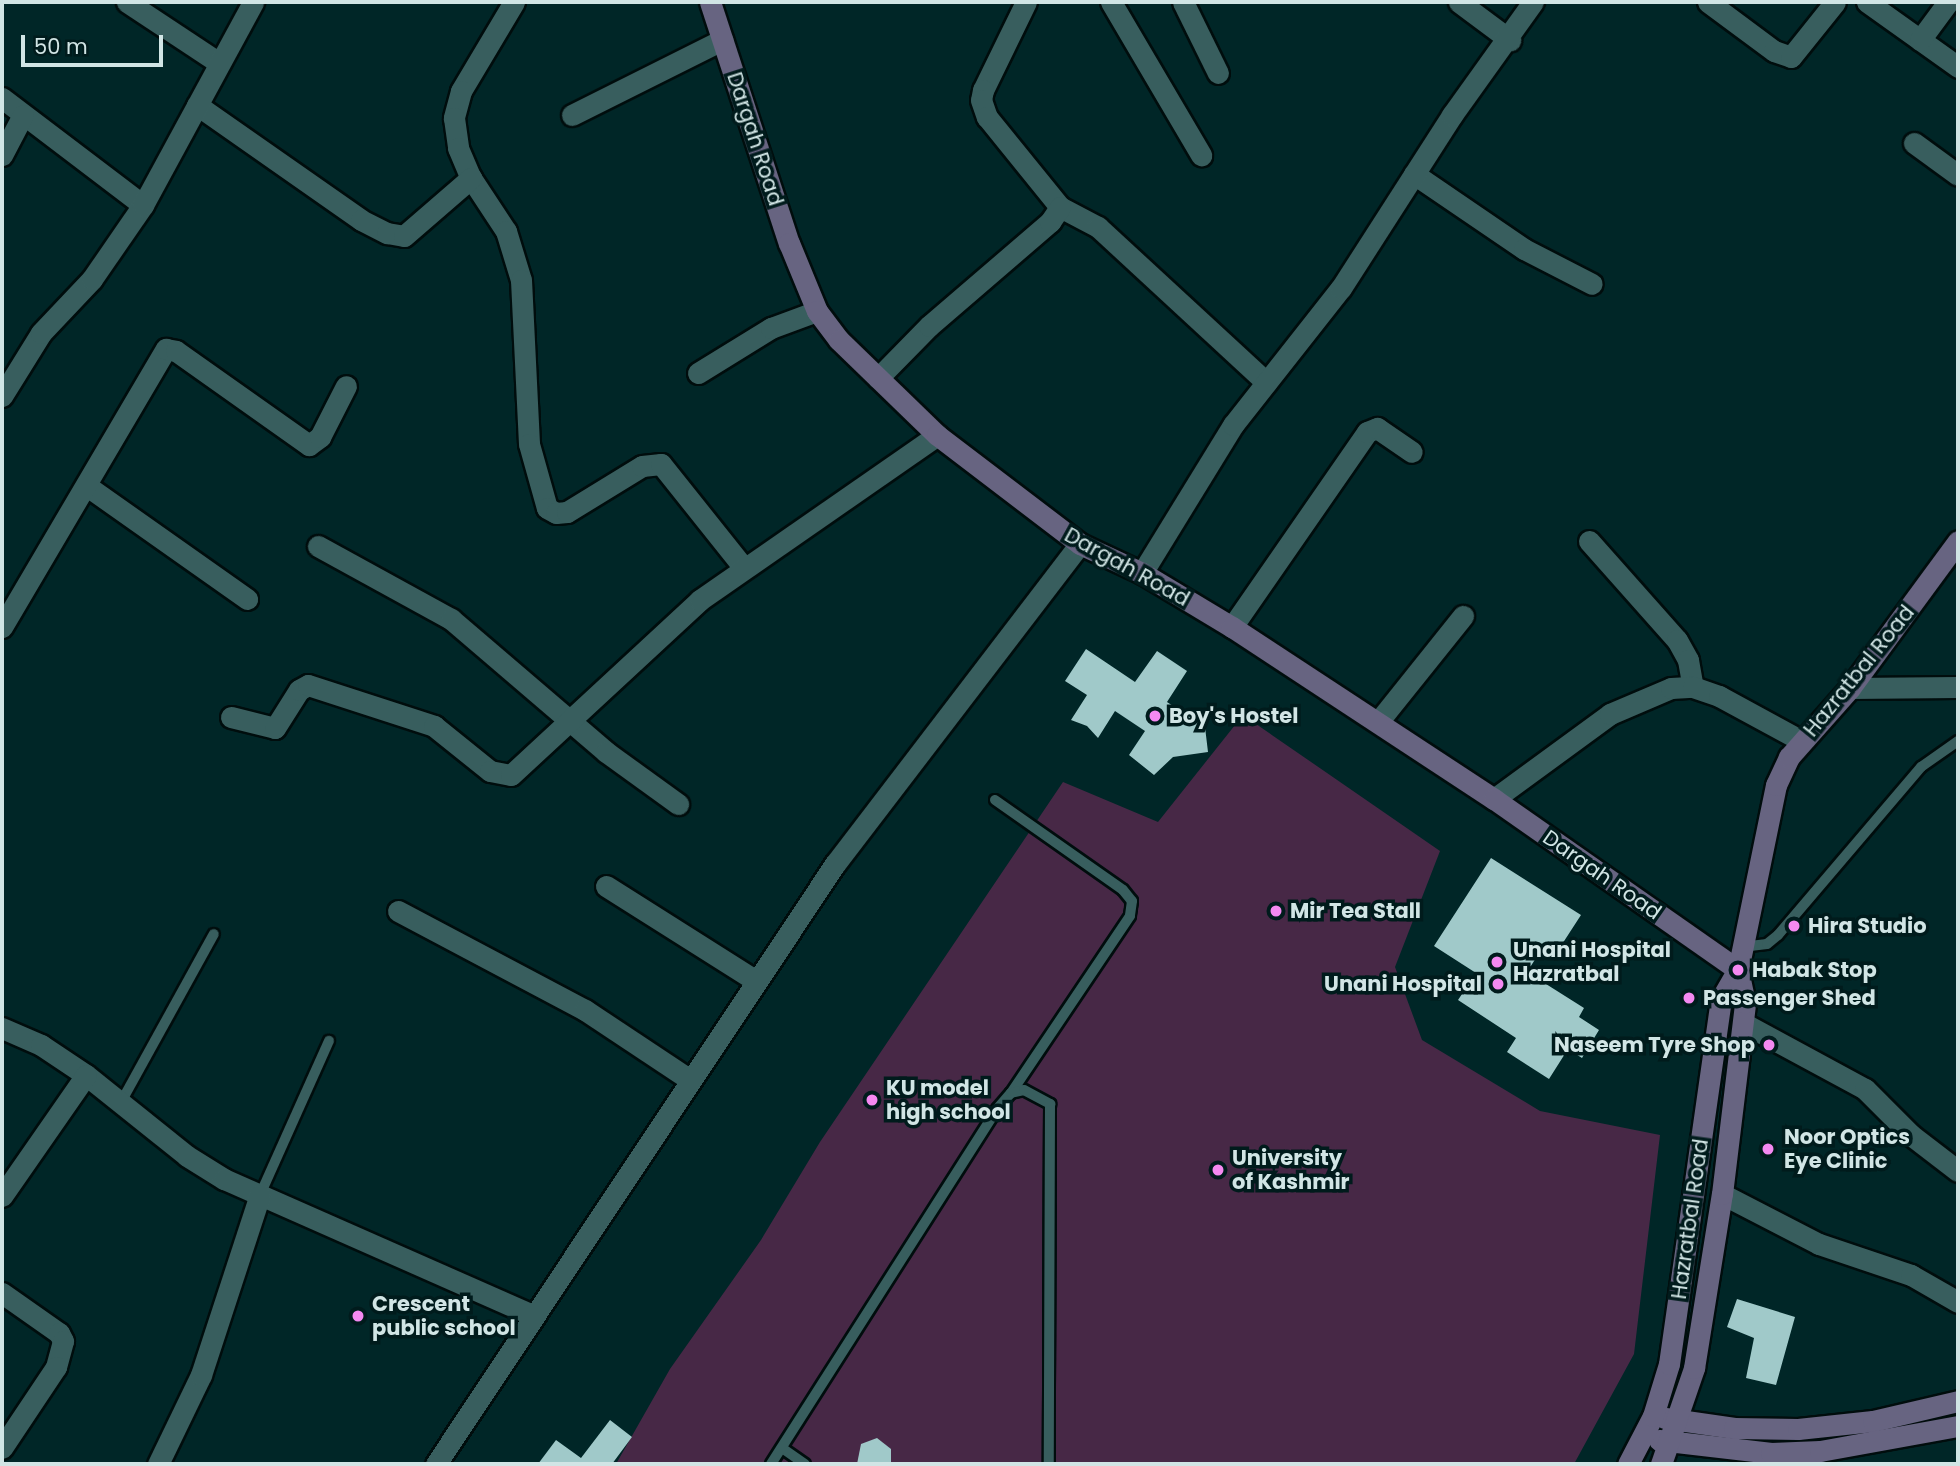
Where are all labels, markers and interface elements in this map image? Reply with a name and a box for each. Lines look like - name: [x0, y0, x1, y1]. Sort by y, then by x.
- scale bar: [24, 21, 166, 65]
- text: 50 m: [34, 32, 88, 61]
- street label: Dargah Road: [722, 69, 788, 209]
- street label: Dargah Road: [1060, 522, 1194, 612]
- street label: Hazratbal Road: [1798, 600, 1920, 742]
- place label: Boy's Hostel: [1169, 703, 1298, 729]
- marker: Boy's Hostel: [1147, 708, 1163, 724]
- street label: Dargah Road: [1538, 825, 1666, 925]
- place label: Mir Tea Stall: [1290, 898, 1421, 924]
- marker: Mir Tea Stall: [1268, 903, 1284, 919]
- place label: Hira Studio: [1808, 913, 1927, 939]
- marker: Hira Studio: [1786, 918, 1802, 934]
- place label: Unani Hospital Hazratbal: [1513, 937, 1671, 987]
- marker: Unani Hospital Hazratbal: [1487, 952, 1507, 972]
- place label: Habak Stop: [1752, 957, 1877, 983]
- marker: Habak Stop: [1730, 962, 1746, 978]
- place label: Unani Hospital: [1324, 971, 1482, 997]
- marker: Unani Hospital: [1488, 974, 1508, 994]
- place label: Passenger Shed: [1703, 985, 1876, 1011]
- marker: Passenger Shed: [1681, 990, 1697, 1006]
- place label: Naseem Tyre Shop: [1554, 1032, 1755, 1058]
- marker: Naseem Tyre Shop: [1761, 1037, 1777, 1053]
- place label: KU model high school: [886, 1075, 1011, 1125]
- marker: KU model high school: [864, 1092, 880, 1108]
- place label: Noor Optics Eye Clinic: [1784, 1124, 1910, 1174]
- street label: Hazratbal Road: [1666, 1137, 1714, 1301]
- marker: Noor Optics Eye Clinic: [1758, 1139, 1778, 1159]
- place label: University of Kashmir: [1232, 1145, 1350, 1195]
- marker: University of Kashmir: [1210, 1162, 1226, 1178]
- place label: Crescent public school: [372, 1291, 516, 1341]
- marker: Crescent public school: [350, 1308, 366, 1324]

